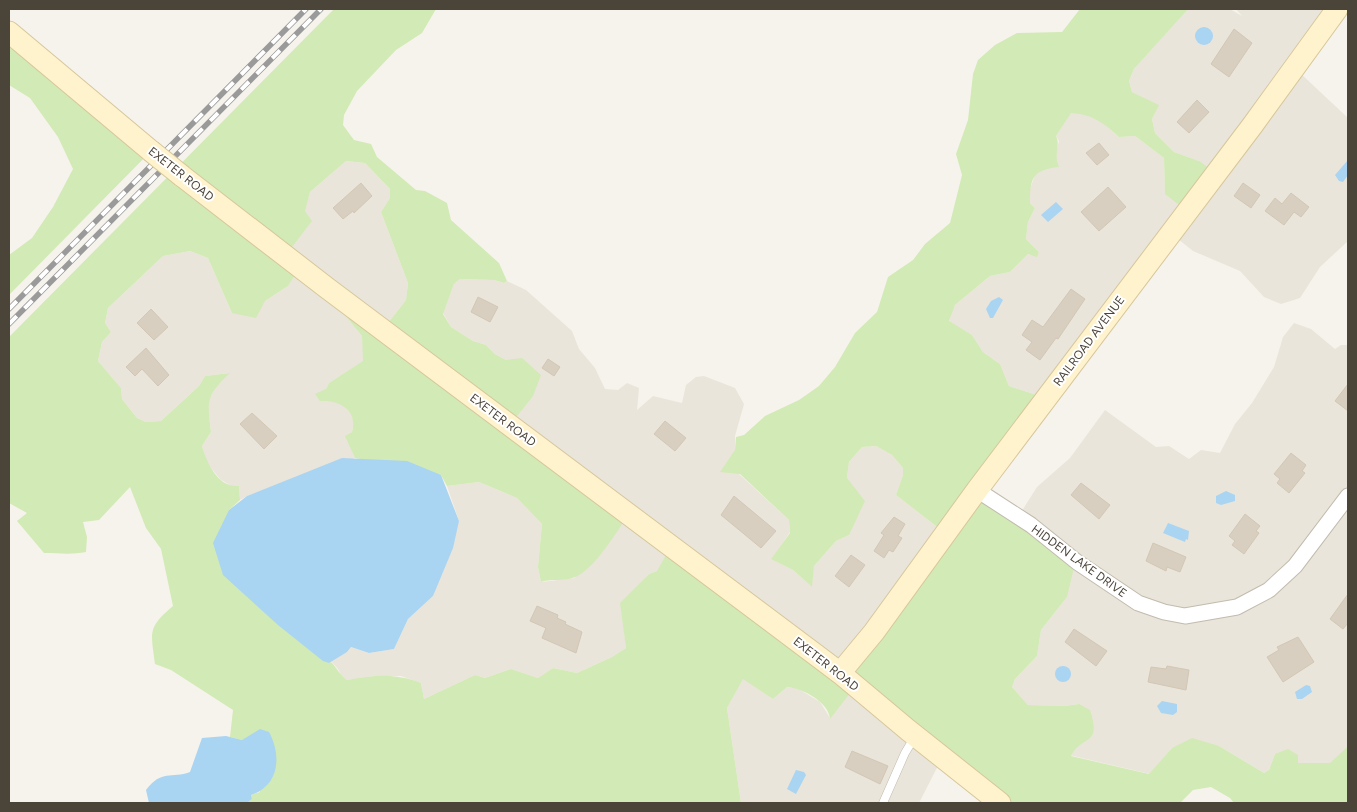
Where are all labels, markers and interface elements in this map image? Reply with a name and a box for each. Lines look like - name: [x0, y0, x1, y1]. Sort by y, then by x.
- street label: EXETER ROAD: [146, 144, 216, 204]
- street label: RAILROAD AVENUE: [1051, 293, 1127, 389]
- street label: EXETER ROAD: [467, 391, 539, 449]
- street label: HIDDEN LAKE DRIVE: [1029, 522, 1129, 600]
- street label: EXETER ROAD: [791, 634, 861, 694]

